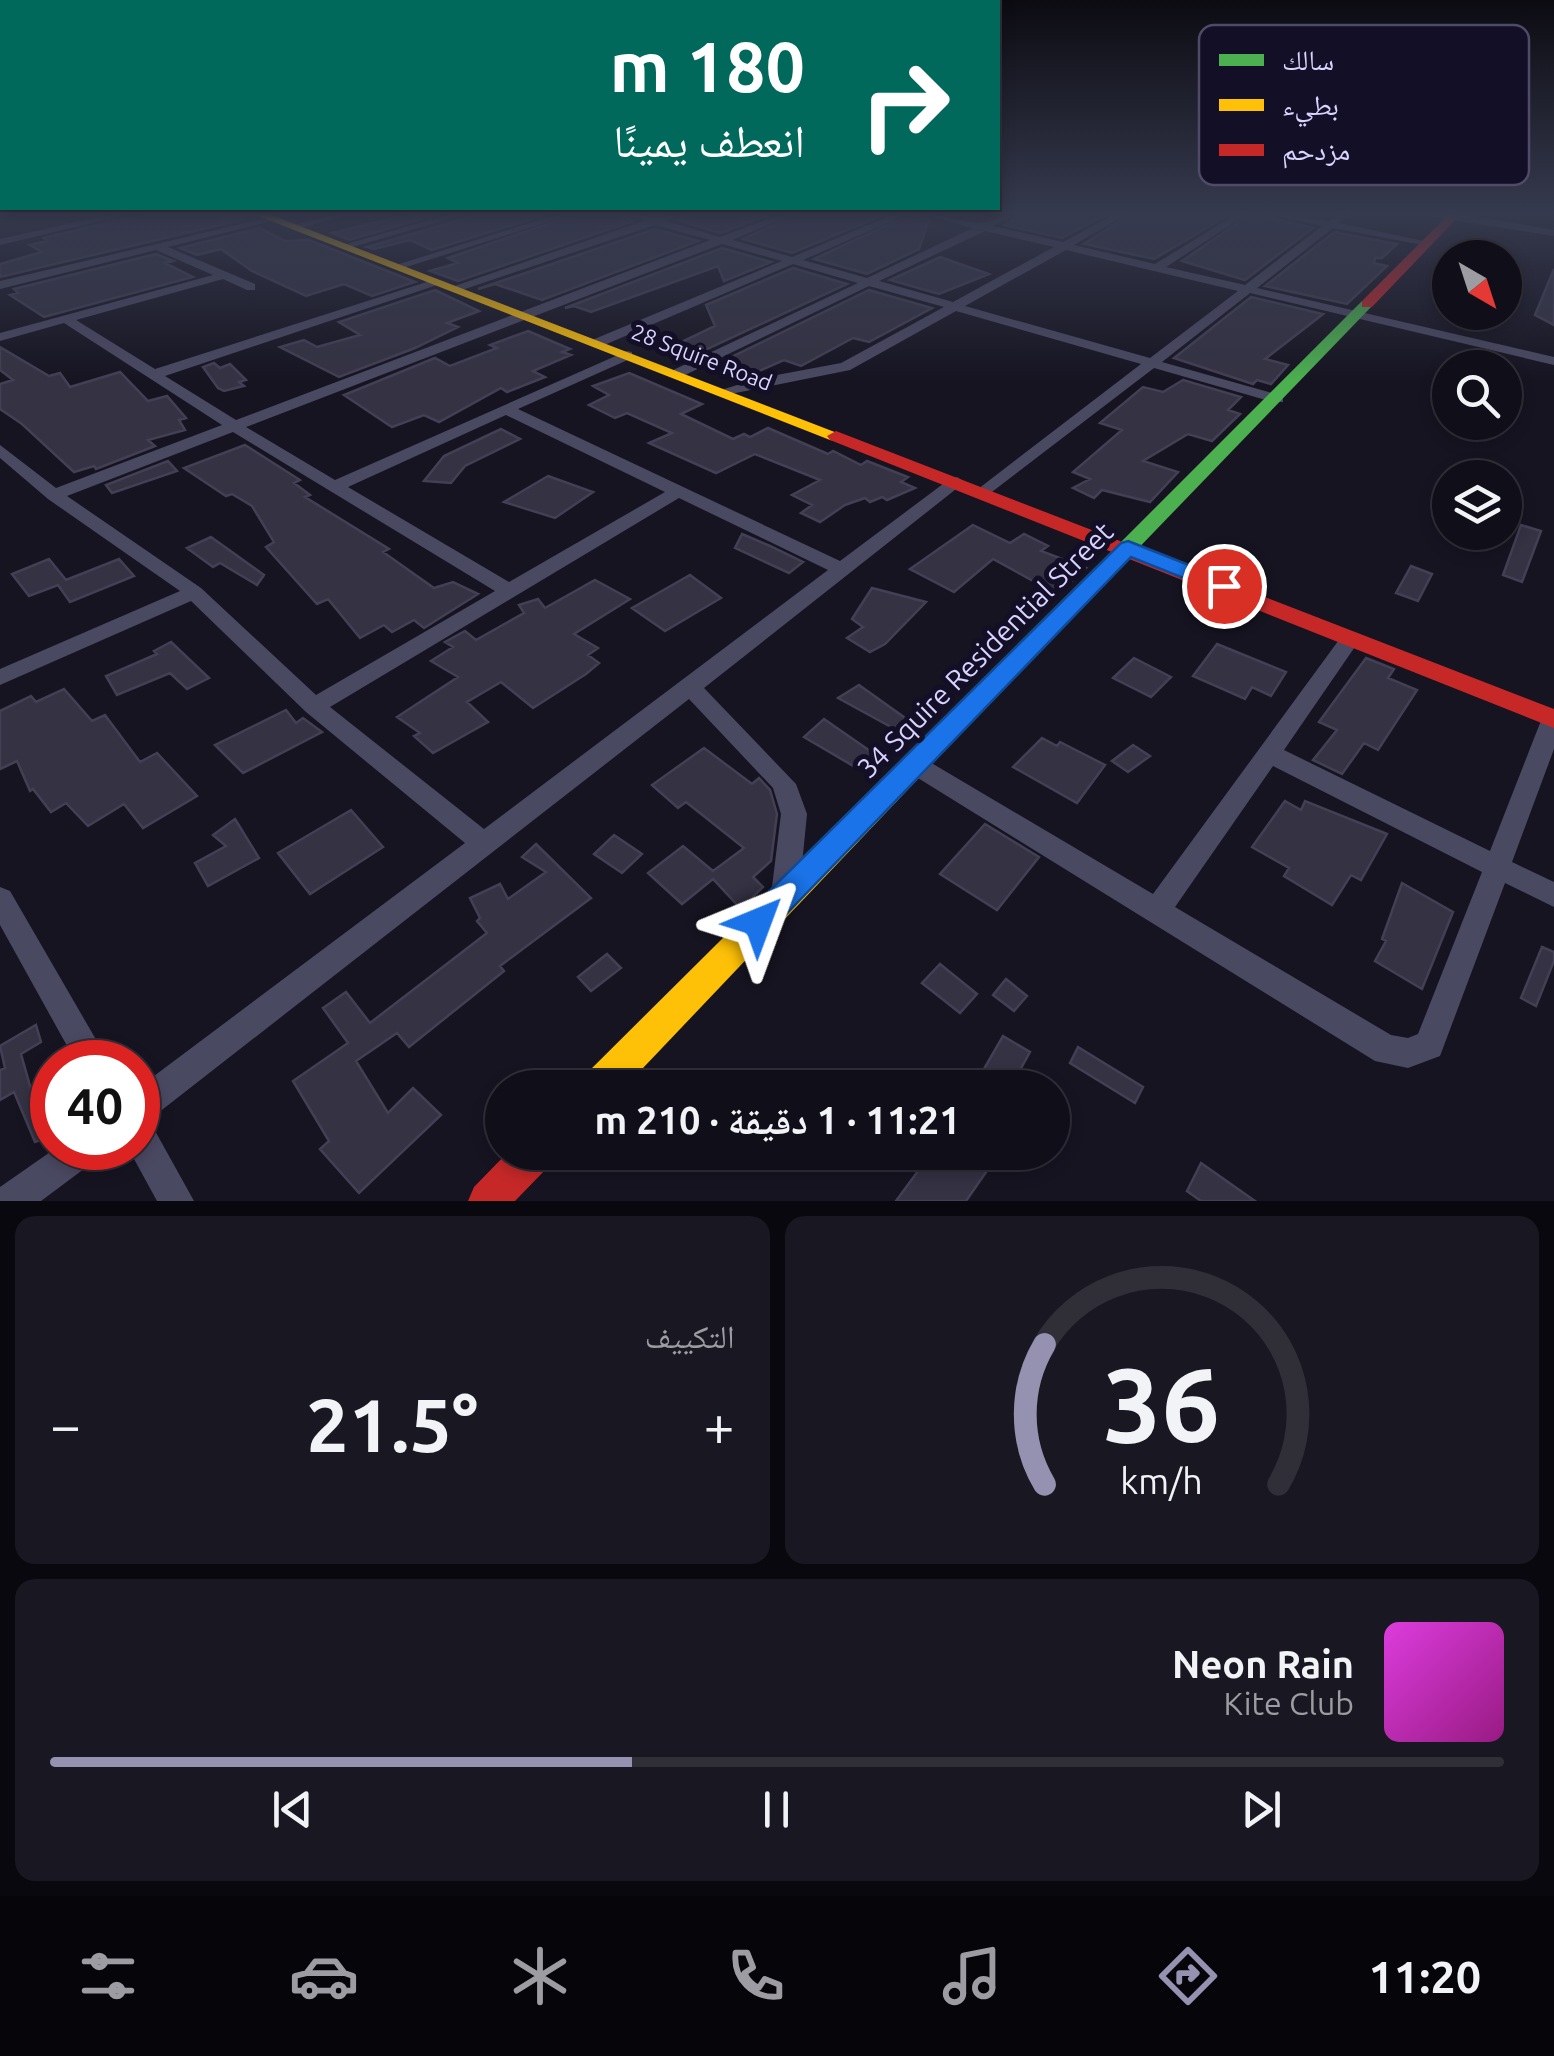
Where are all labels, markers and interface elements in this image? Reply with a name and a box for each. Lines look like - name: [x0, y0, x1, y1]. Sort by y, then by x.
- legend: [1199, 25, 1529, 185]
- text: 180 m: [610, 27, 805, 105]
- icon: right: [840, 40, 970, 170]
- text: سالك: [1282, 44, 1334, 75]
- text: بطيء: [1282, 89, 1339, 128]
- text: انعطف يمينًا: [613, 115, 805, 166]
- text: مزدحم: [1282, 134, 1350, 169]
- north arrow: [1432, 240, 1522, 330]
- map controls: [1432, 240, 1522, 550]
- street label: 28 Squire Road: [628, 318, 776, 395]
- button: search: [1432, 350, 1522, 440]
- button: layers: [1432, 460, 1522, 550]
- street label: 34 Squire Residential Street: [851, 516, 1119, 784]
- pin: [1182, 544, 1267, 629]
- icon: arrive: [1197, 559, 1252, 614]
- position arrow: [706, 870, 810, 974]
- speed limit sign: 40: [30, 1040, 160, 1170]
- text: 11:21 · 1 دقيقة · 210 m: [594, 1099, 961, 1141]
- text: التكييف: [645, 1318, 735, 1354]
- text: 36: [1103, 1345, 1220, 1462]
- text: 21.5°: [306, 1382, 478, 1466]
- text: −: [50, 1394, 81, 1455]
- text: +: [703, 1394, 734, 1455]
- text: km/h: [1120, 1461, 1203, 1501]
- text: Neon Rain: [1172, 1643, 1354, 1685]
- text: Kite Club: [1224, 1685, 1354, 1721]
- icon: previous: [265, 1782, 320, 1837]
- icon: pause: [749, 1782, 804, 1837]
- icon: next: [1234, 1782, 1289, 1837]
- icon: filters: [73, 1941, 143, 2011]
- icon: car: [289, 1941, 359, 2011]
- icon: climate: [505, 1941, 575, 2011]
- icon: phone: [721, 1941, 791, 2011]
- icon: music: [937, 1941, 1007, 2011]
- icon: directions: [1153, 1941, 1223, 2011]
- text: 11:20: [1368, 1951, 1481, 2002]

